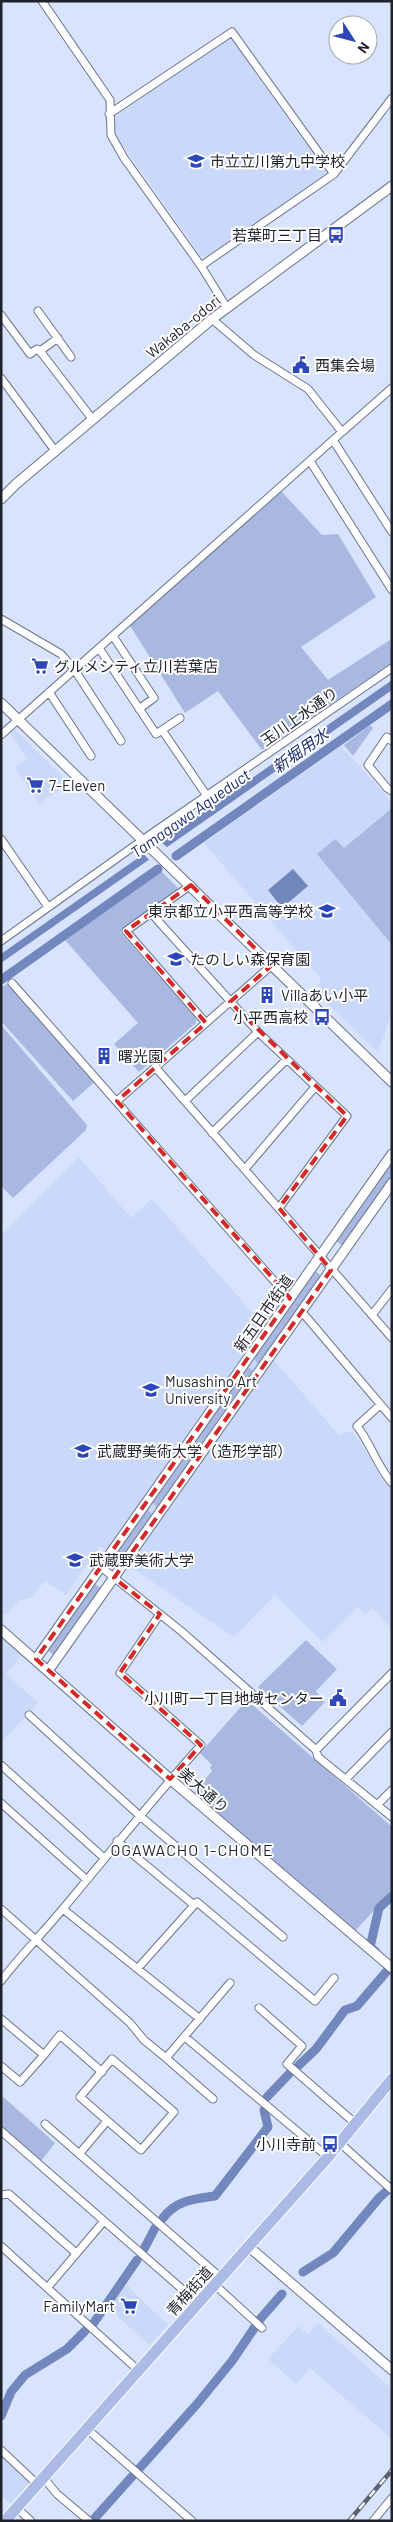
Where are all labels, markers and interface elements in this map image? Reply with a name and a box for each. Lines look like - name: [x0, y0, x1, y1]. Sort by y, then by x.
- north arrow: [328, 15, 378, 65]
- text: N: [354, 39, 374, 57]
- school or university icon: 市立立川第九中学校: [186, 151, 206, 171]
- place label: 市立立川第九中学校: [210, 152, 345, 170]
- bus stop icon: 若葉町三丁目: [326, 225, 346, 245]
- place label: 若葉町三丁目: [232, 226, 322, 244]
- street label: Wakaba-odori: [142, 290, 224, 362]
- public building icon: 西集会場: [291, 355, 311, 375]
- place label: 西集会場: [315, 356, 375, 374]
- supermarket icon: グルメシティ立川若葉店: [30, 656, 50, 676]
- place label: グルメシティ立川若葉店: [54, 657, 218, 675]
- street label: 玉川上水通り: [257, 683, 341, 749]
- water label: 新堀用水: [268, 723, 333, 776]
- water label: Tamagawa Aqueduct: [127, 764, 254, 861]
- supermarket icon: 7-Eleven: [25, 775, 45, 795]
- place label: 7-Eleven: [49, 776, 105, 794]
- school or university icon: 東京都立小平西高等学校: [317, 901, 337, 921]
- place label: 東京都立小平西高等学校: [148, 902, 313, 920]
- school or university icon: たのしい森保育園: [166, 949, 186, 969]
- place label: たのしい森保育園: [190, 950, 310, 968]
- building icon: Villaあい小平: [257, 985, 277, 1005]
- place label: Villaあい小平: [281, 986, 368, 1004]
- bus stop icon: 小平西高校: [312, 1007, 332, 1027]
- place label: 小平西高校: [233, 1008, 308, 1026]
- building icon: 曙光園: [94, 1046, 114, 1066]
- place label: 曙光園: [118, 1047, 163, 1065]
- street label: 新五日市街道: [230, 1271, 296, 1355]
- place label: Musashino Art University: [165, 1372, 257, 1407]
- school or university icon: Musashino Art University: [141, 1380, 161, 1400]
- school or university icon: 武蔵野美術大学（造形学部）: [73, 1441, 93, 1461]
- place label: 武蔵野美術大学（造形学部）: [97, 1442, 292, 1460]
- school or university icon: 武蔵野美術大学: [65, 1550, 85, 1570]
- place label: 武蔵野美術大学: [89, 1551, 194, 1569]
- public building icon: 小川町一丁目地域センター: [328, 1688, 348, 1708]
- place label: 小川町一丁目地域センター: [144, 1689, 324, 1707]
- street label: 美大通り: [175, 1764, 233, 1816]
- district label: OGAWACHO 1-CHOME: [110, 1840, 274, 1859]
- bus stop icon: 小川寺前: [320, 2134, 340, 2154]
- place label: 小川寺前: [256, 2135, 316, 2153]
- street label: 青梅街道: [162, 2263, 216, 2319]
- supermarket icon: FamilyMart: [119, 2296, 139, 2316]
- place label: FamilyMart: [43, 2297, 115, 2315]

